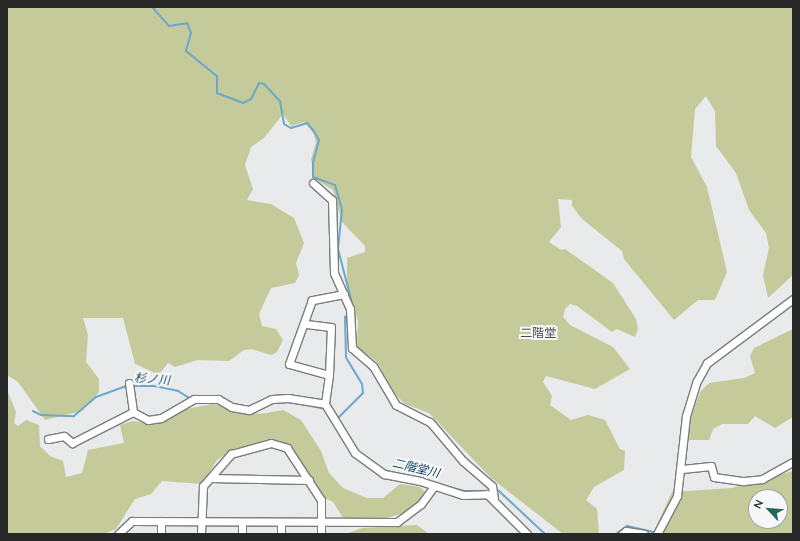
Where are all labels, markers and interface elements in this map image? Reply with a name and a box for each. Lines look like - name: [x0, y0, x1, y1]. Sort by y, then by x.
- district label: 二階堂: [520, 326, 556, 340]
- water label: 杉ノ川: [133, 370, 171, 388]
- water label: 二階堂川: [391, 456, 441, 480]
- north arrow: [748, 489, 788, 529]
- text: N: [750, 497, 766, 511]

